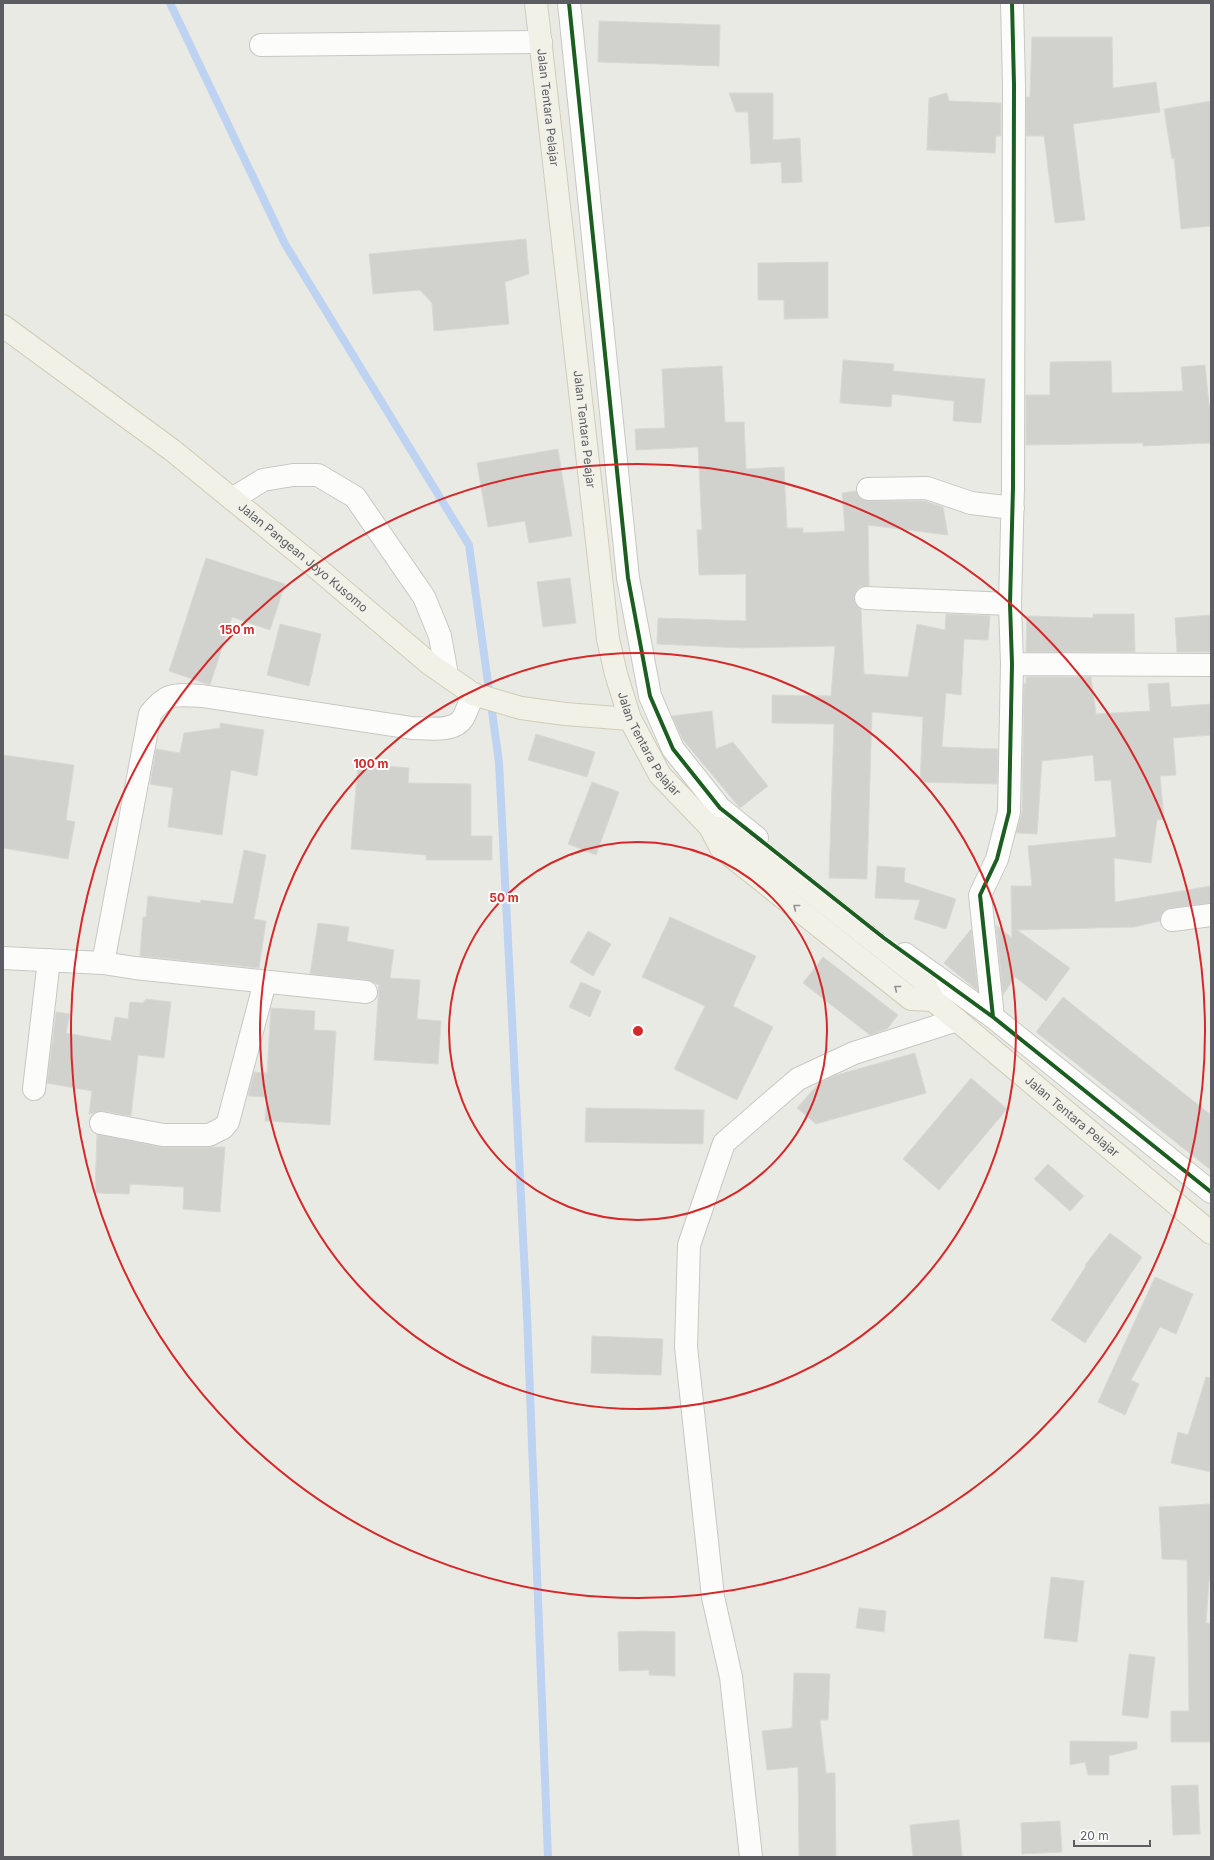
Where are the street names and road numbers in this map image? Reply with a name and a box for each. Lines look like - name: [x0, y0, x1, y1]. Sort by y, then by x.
- street label: Jalan Tentara Pelajar: [534, 48, 562, 167]
- street label: Jalan Tentara Pelajar: [571, 370, 599, 489]
- street label: Jalan Pangean Joyo Kusomo: [235, 499, 371, 615]
- street label: Jalan Tentara Pelajar: [615, 690, 685, 799]
- street label: Jalan Tentara Pelajar: [1022, 1072, 1123, 1160]

